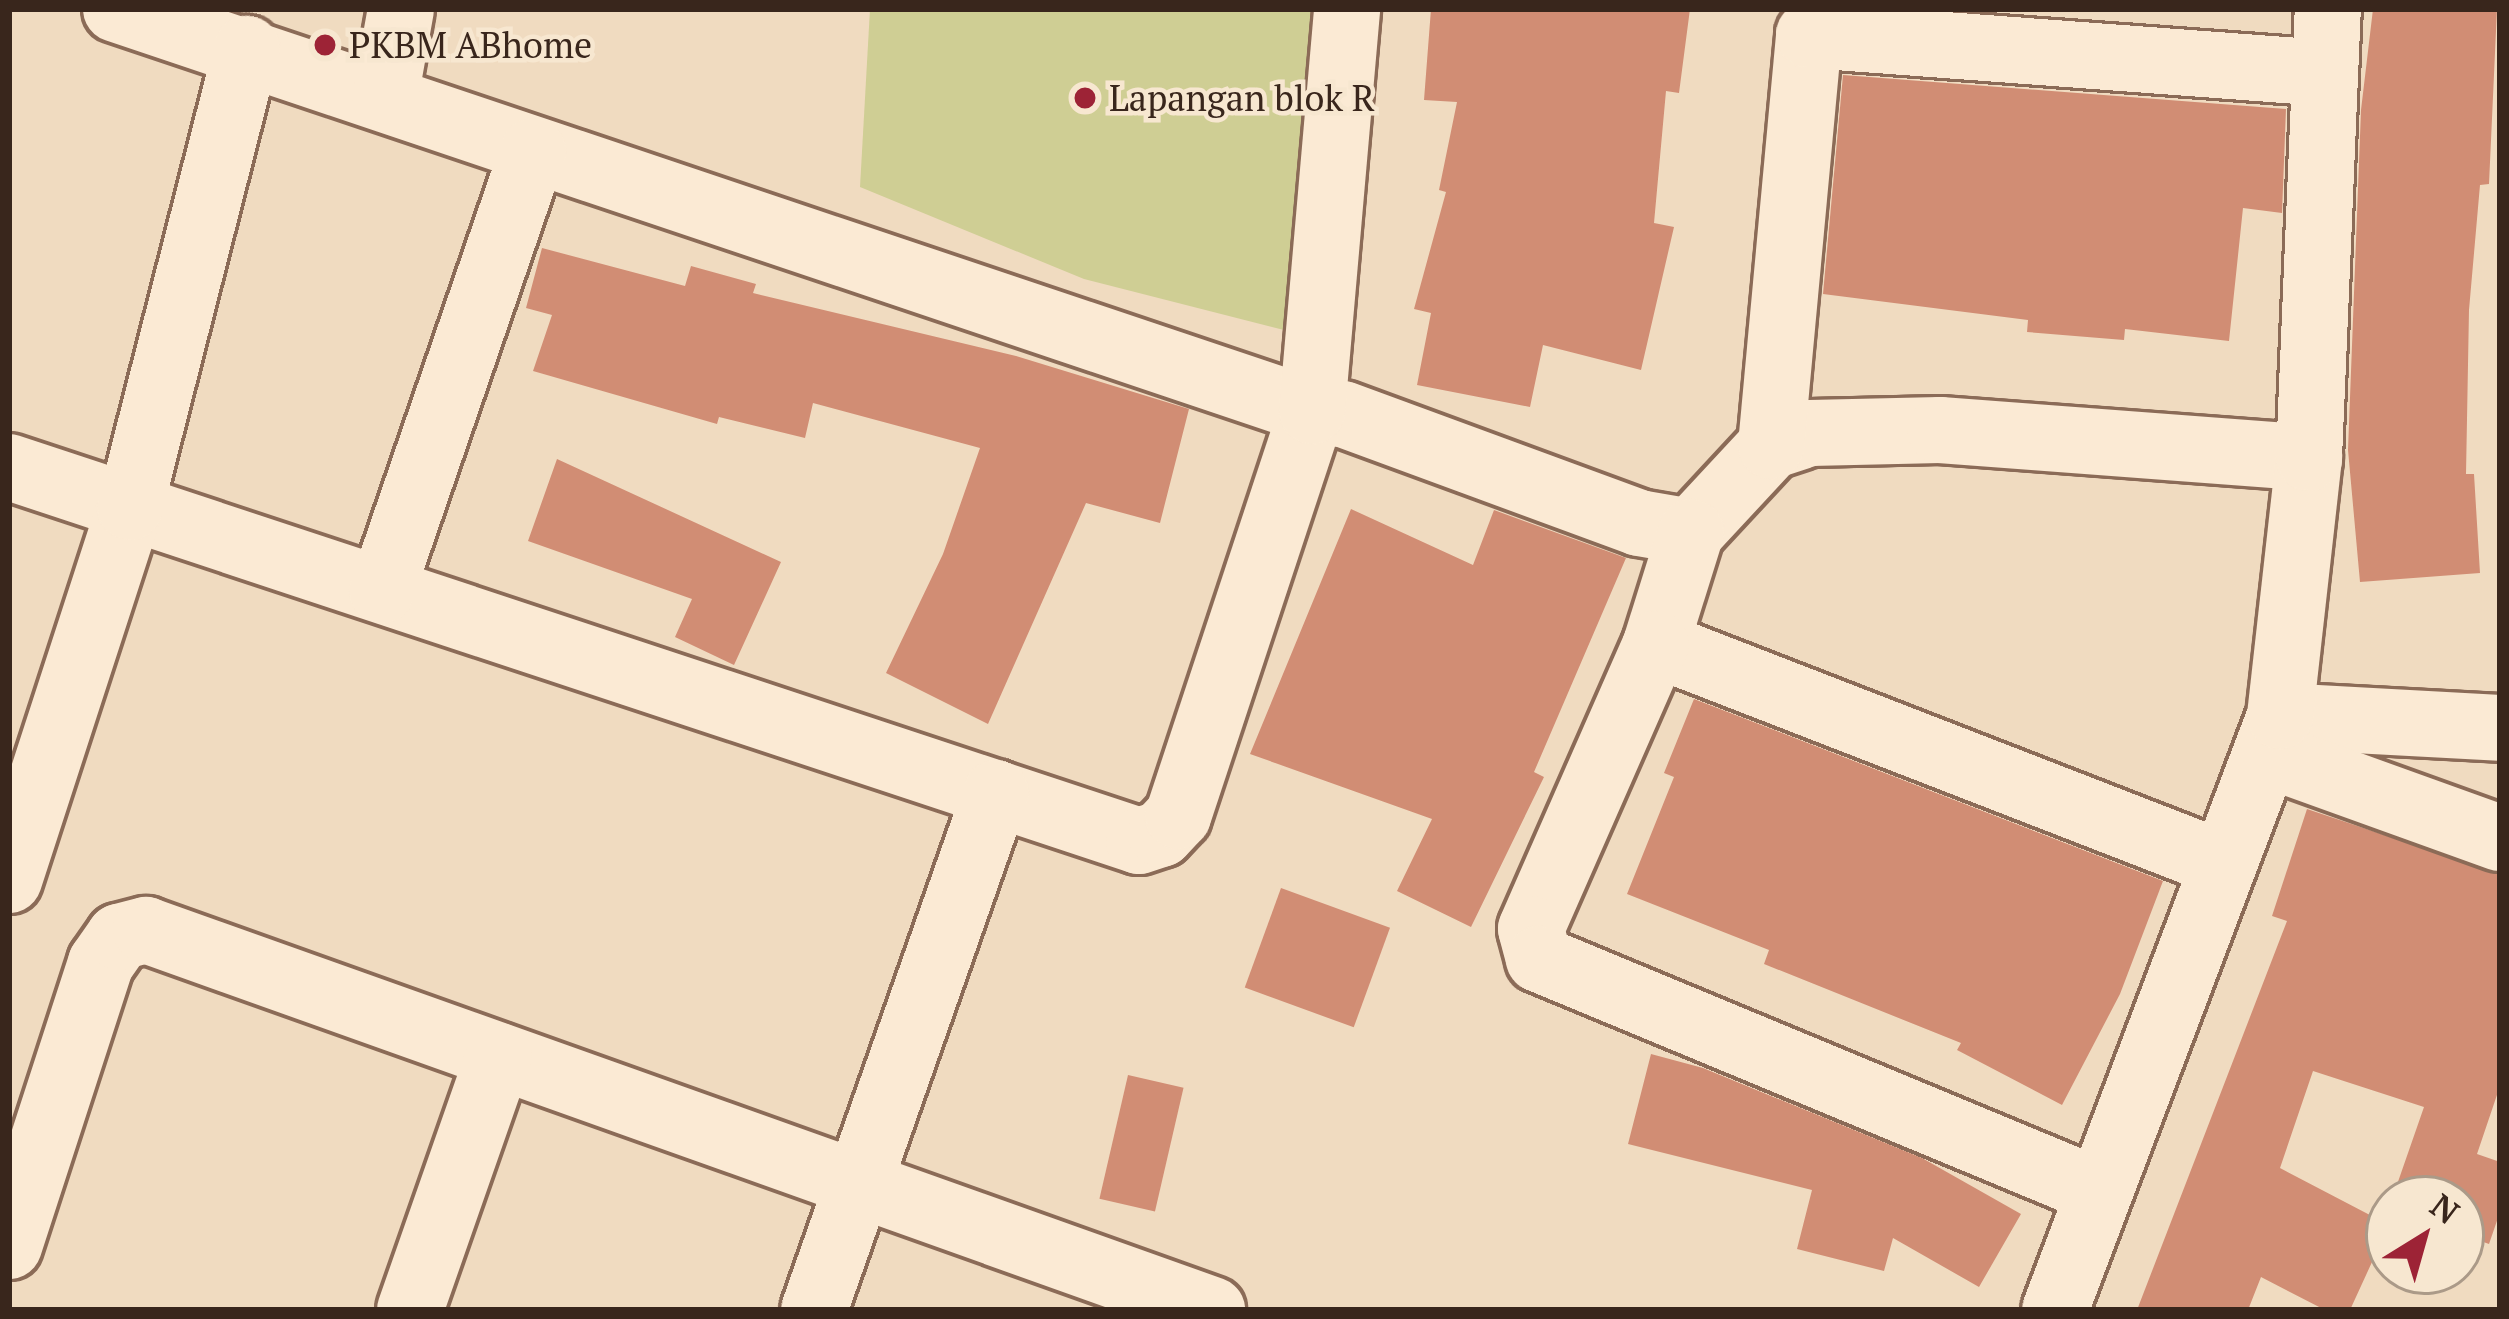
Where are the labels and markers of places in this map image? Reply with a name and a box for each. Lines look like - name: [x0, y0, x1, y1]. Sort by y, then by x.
- place label: PKBM ABhome: [349, 23, 593, 67]
- marker: PKBM ABhome: [312, 32, 338, 58]
- place label: Lapangan blok R: [1109, 76, 1375, 120]
- marker: Lapangan blok R: [1072, 85, 1098, 111]

